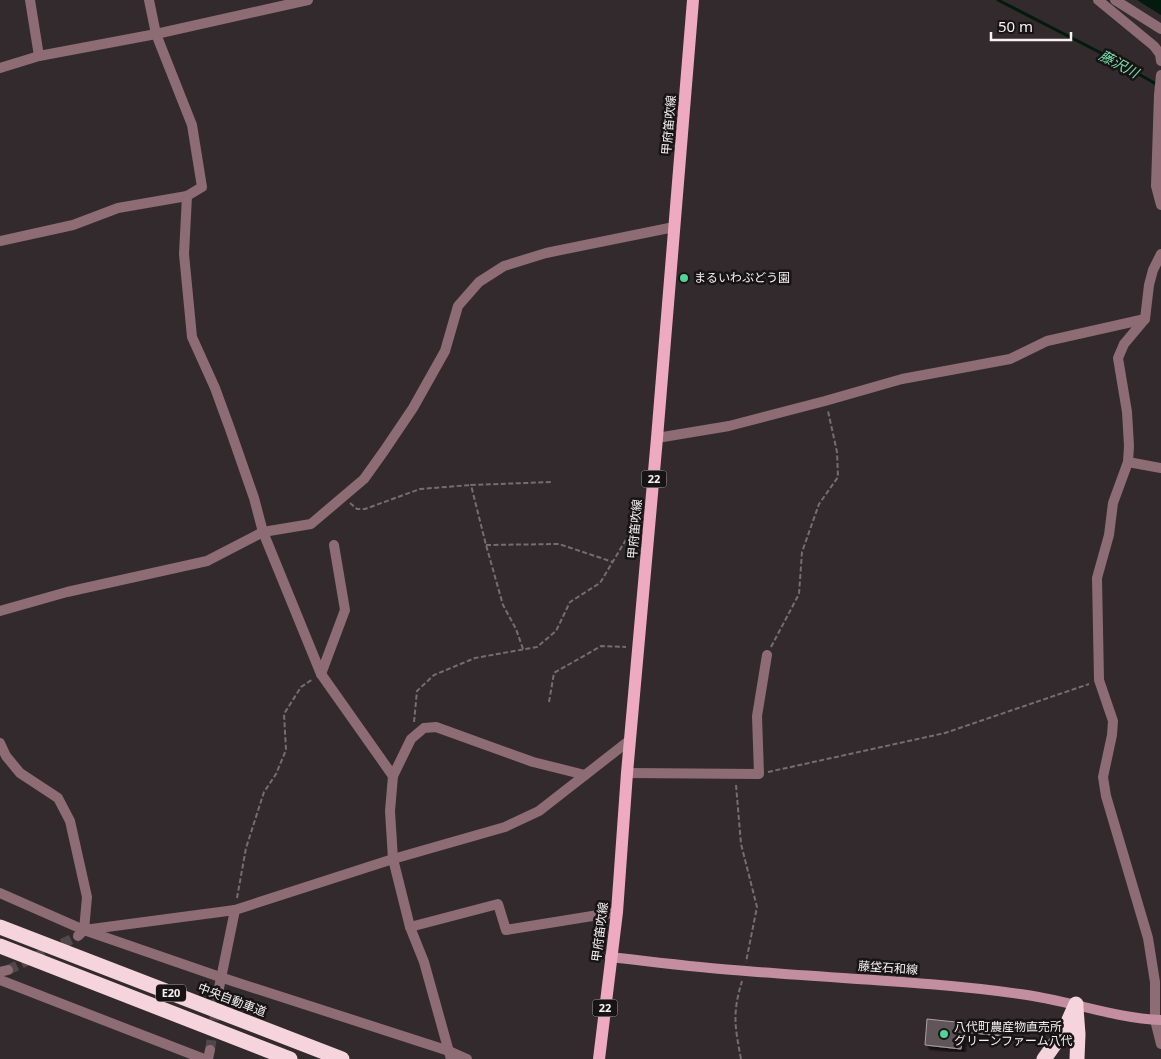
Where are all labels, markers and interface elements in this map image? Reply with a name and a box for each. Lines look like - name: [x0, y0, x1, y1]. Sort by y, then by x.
- scale bar: [991, 10, 1071, 42]
- text: 50 m: [998, 16, 1033, 36]
- water label: 藤沢川: [1096, 45, 1144, 83]
- street label: 甲府笛吹線: [657, 94, 680, 156]
- place label: まるいわぶどう園: [694, 269, 790, 286]
- marker: まるいわぶどう園: [678, 272, 690, 284]
- road number: 22: [642, 470, 666, 488]
- street label: 甲府笛吹線: [623, 498, 646, 560]
- street label: 甲府笛吹線: [587, 901, 612, 963]
- street label: 藤垈石和線: [858, 957, 919, 978]
- street label: 中央自動車道: [196, 979, 269, 1020]
- road number: E20: [156, 984, 186, 1001]
- road number: 22: [592, 1000, 618, 1016]
- place label: 八代町農産物直売所 グリーンファーム八代: [954, 1018, 1073, 1049]
- marker: 八代町農産物直売所 グリーンファーム八代: [938, 1028, 950, 1040]

